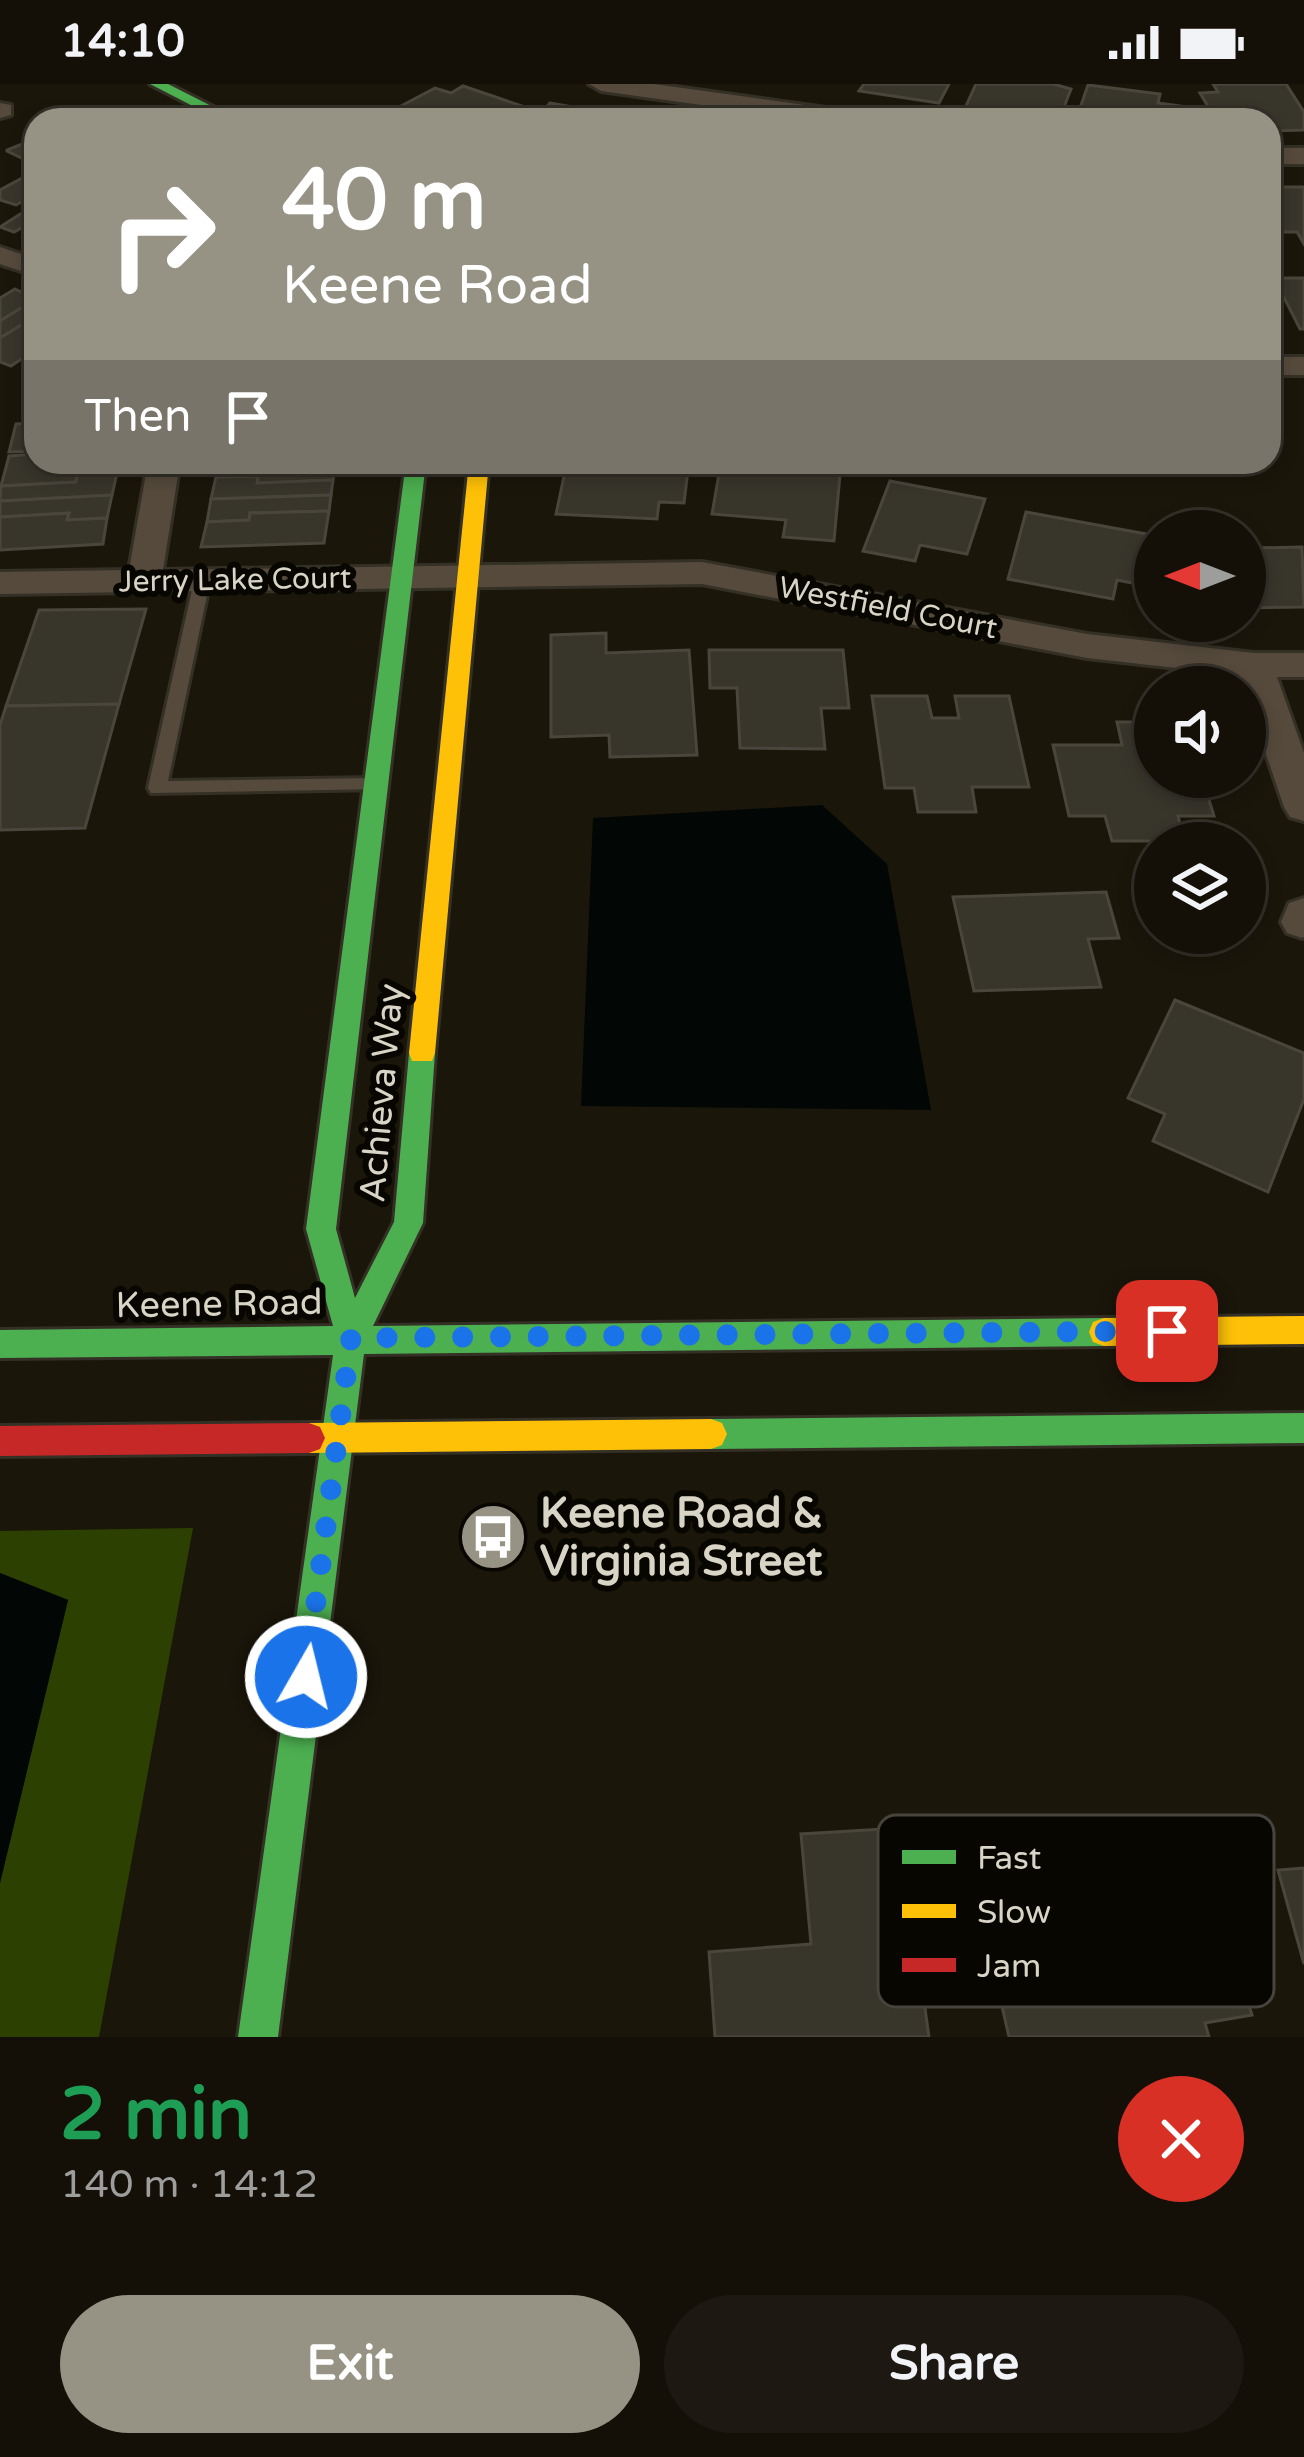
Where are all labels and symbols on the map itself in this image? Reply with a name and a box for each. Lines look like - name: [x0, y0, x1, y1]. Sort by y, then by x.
- north arrow: [1134, 510, 1266, 642]
- street label: Jerry Lake Court: [118, 559, 352, 601]
- street label: Westfield Court: [776, 569, 1000, 647]
- street label: Achieva Way: [351, 982, 413, 1204]
- pin: [1116, 1280, 1218, 1382]
- street label: Keene Road: [115, 1281, 323, 1327]
- place label: Keene Road & Virginia Street: [540, 1488, 823, 1587]
- bus stop icon: Keene Road & Virginia Street: [458, 1502, 528, 1572]
- position arrow: [243, 1614, 369, 1740]
- legend: [878, 1815, 1274, 2007]
- text: Fast: [977, 1839, 1041, 1878]
- text: Slow: [977, 1893, 1051, 1932]
- text: Jam: [977, 1947, 1041, 1986]

